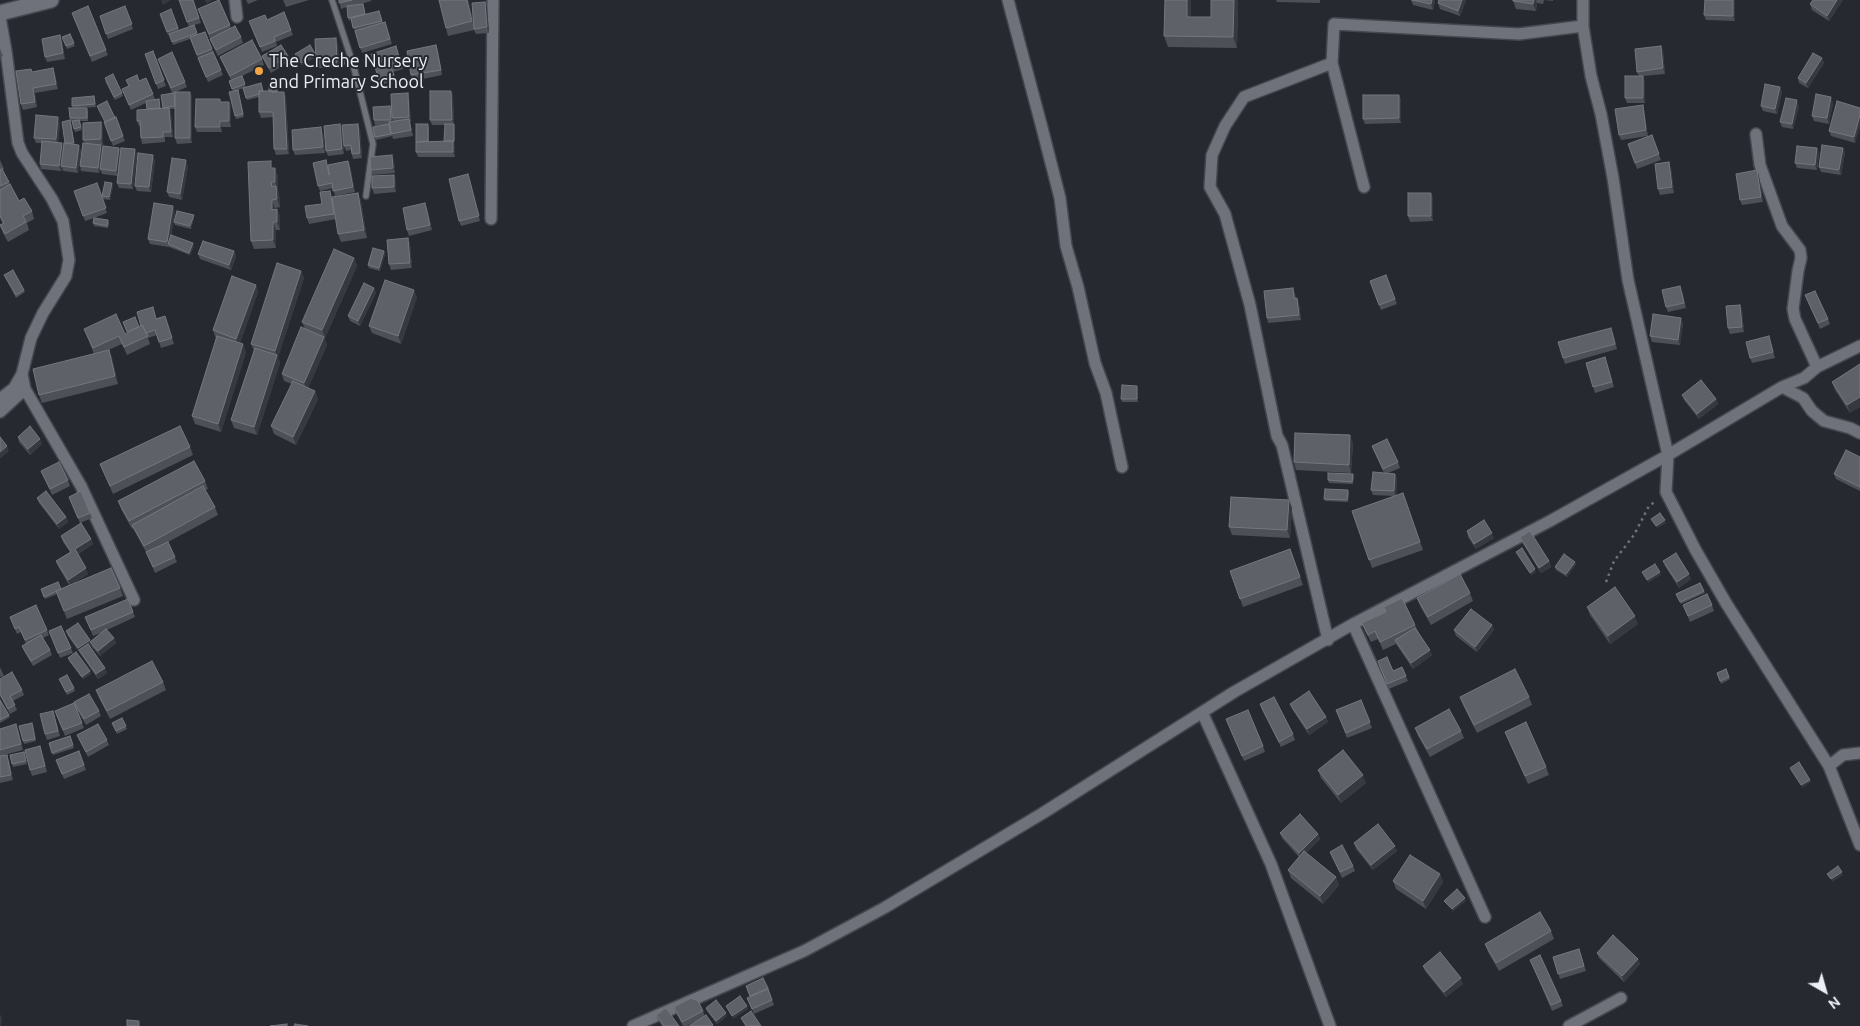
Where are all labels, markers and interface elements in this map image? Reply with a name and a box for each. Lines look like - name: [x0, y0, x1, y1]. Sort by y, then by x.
- place label: The Creche Nursery and Primary School: [269, 50, 427, 92]
- marker: The Creche Nursery and Primary School: [253, 65, 265, 77]
- north arrow: [1800, 966, 1850, 1016]
- text: N: [1825, 993, 1843, 1012]

